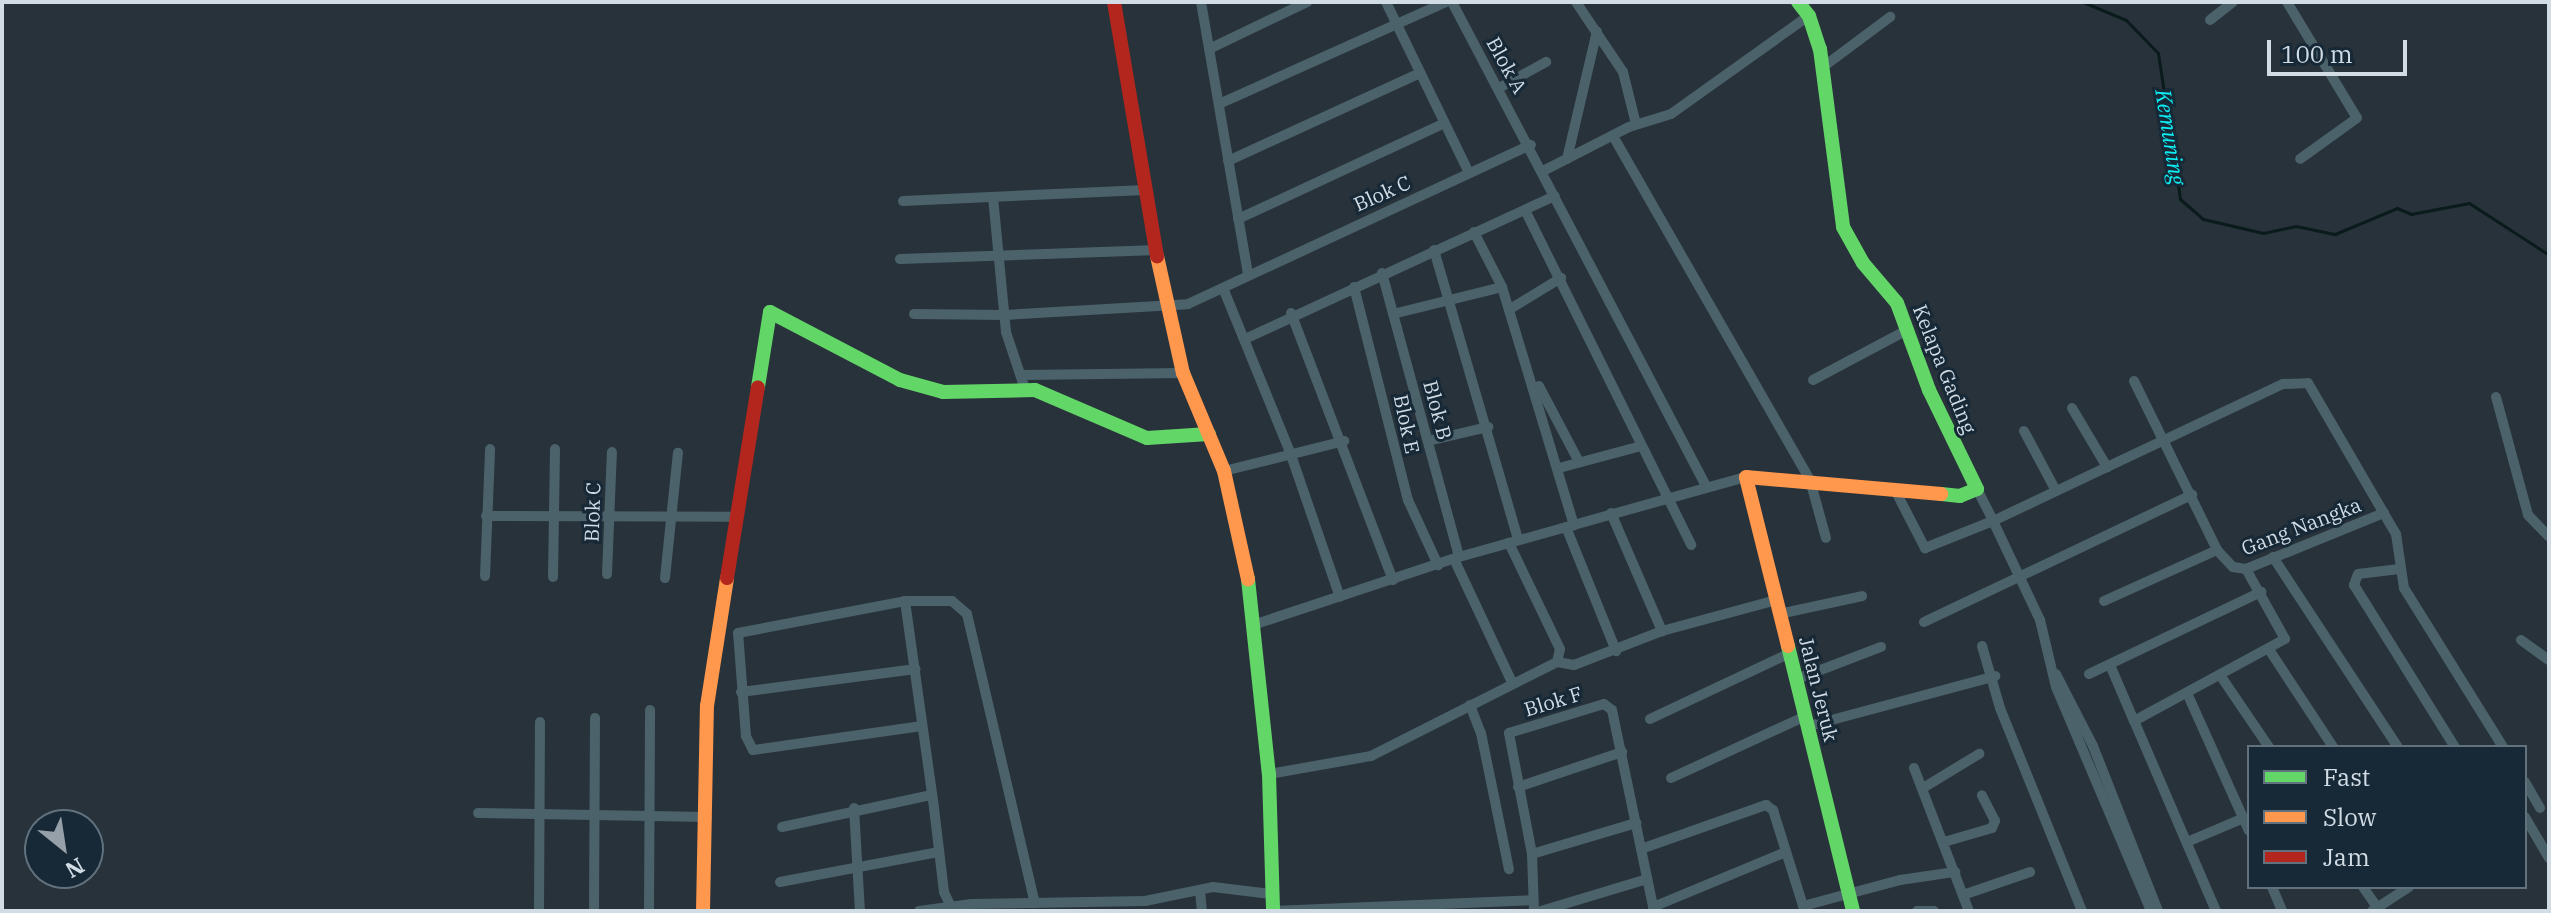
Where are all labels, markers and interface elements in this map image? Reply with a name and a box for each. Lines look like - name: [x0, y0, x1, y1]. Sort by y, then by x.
- scale bar: [2271, 24, 2411, 74]
- street label: Blok A: [1482, 33, 1532, 97]
- text: 100 m: [2281, 38, 2353, 70]
- water label: Kemuning: [2150, 87, 2192, 187]
- street label: Blok C: [1350, 170, 1414, 216]
- street label: Kelapa Gading: [1908, 301, 1982, 437]
- street label: Blok B: [1419, 378, 1457, 442]
- street label: Blok E: [1389, 392, 1425, 456]
- street label: Blok C: [579, 482, 605, 542]
- street label: Gang Nangka: [2238, 492, 2364, 560]
- street label: Jalan Jeruk: [1794, 634, 1844, 744]
- street label: Blok F: [1521, 681, 1585, 721]
- legend: [2247, 745, 2527, 889]
- text: Fast: [2323, 761, 2370, 793]
- text: Slow: [2323, 801, 2376, 833]
- north arrow: [24, 809, 104, 889]
- text: Jam: [2323, 841, 2370, 873]
- text: N: [60, 852, 90, 885]

